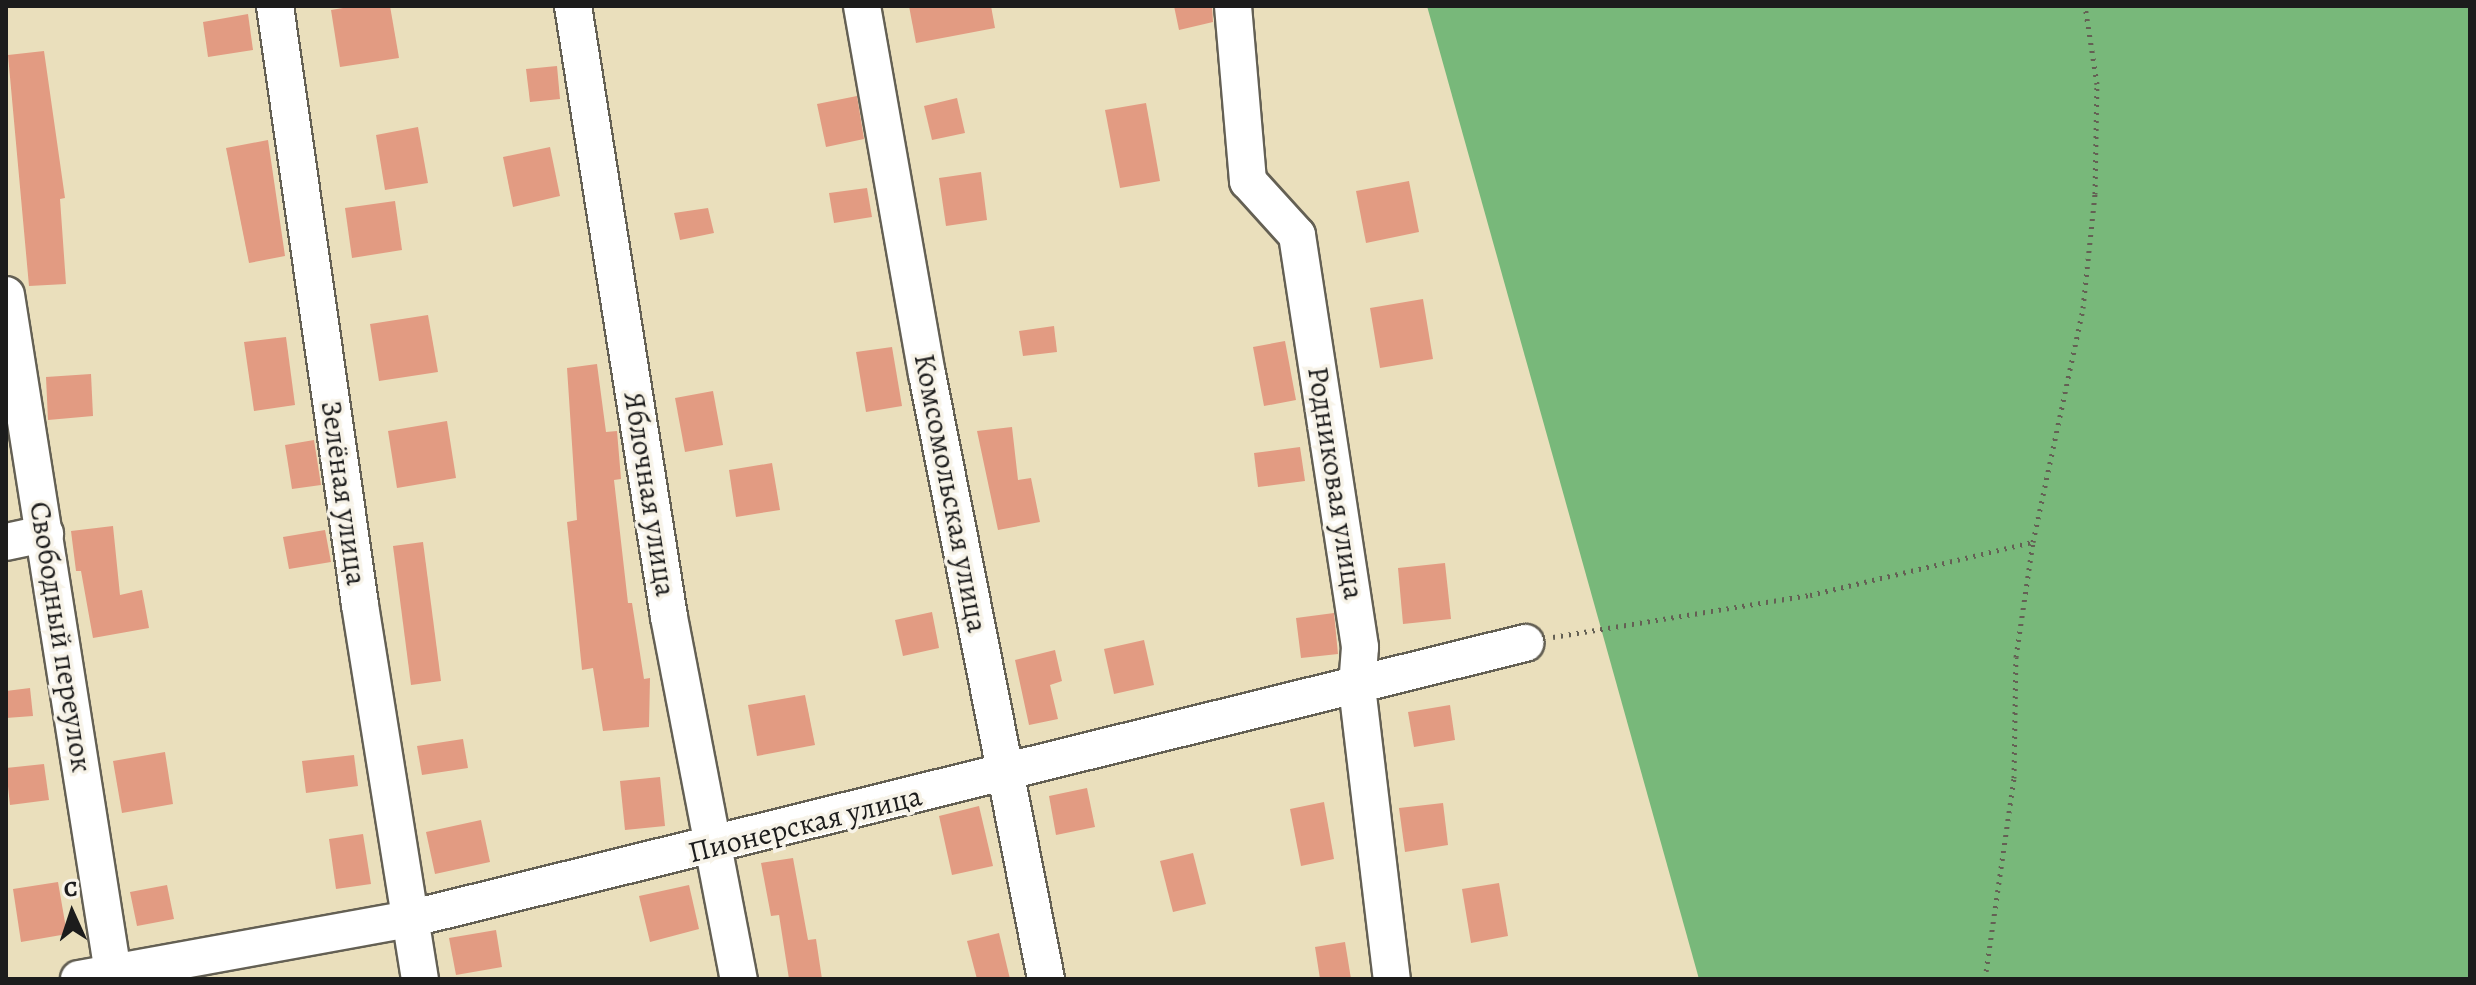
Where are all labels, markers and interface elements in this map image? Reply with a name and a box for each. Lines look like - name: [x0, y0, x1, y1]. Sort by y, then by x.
- street label: Комсомольская улица: [906, 350, 996, 636]
- street label: Родниковая улица: [1300, 364, 1372, 602]
- street label: Яблочная улица: [616, 389, 684, 599]
- street label: Зелёная улица: [313, 398, 375, 588]
- street label: Свободный переулок: [22, 499, 100, 775]
- street label: Пионерская улица: [684, 778, 926, 870]
- north arrow: [32, 873, 112, 953]
- text: С: [63, 874, 78, 904]

